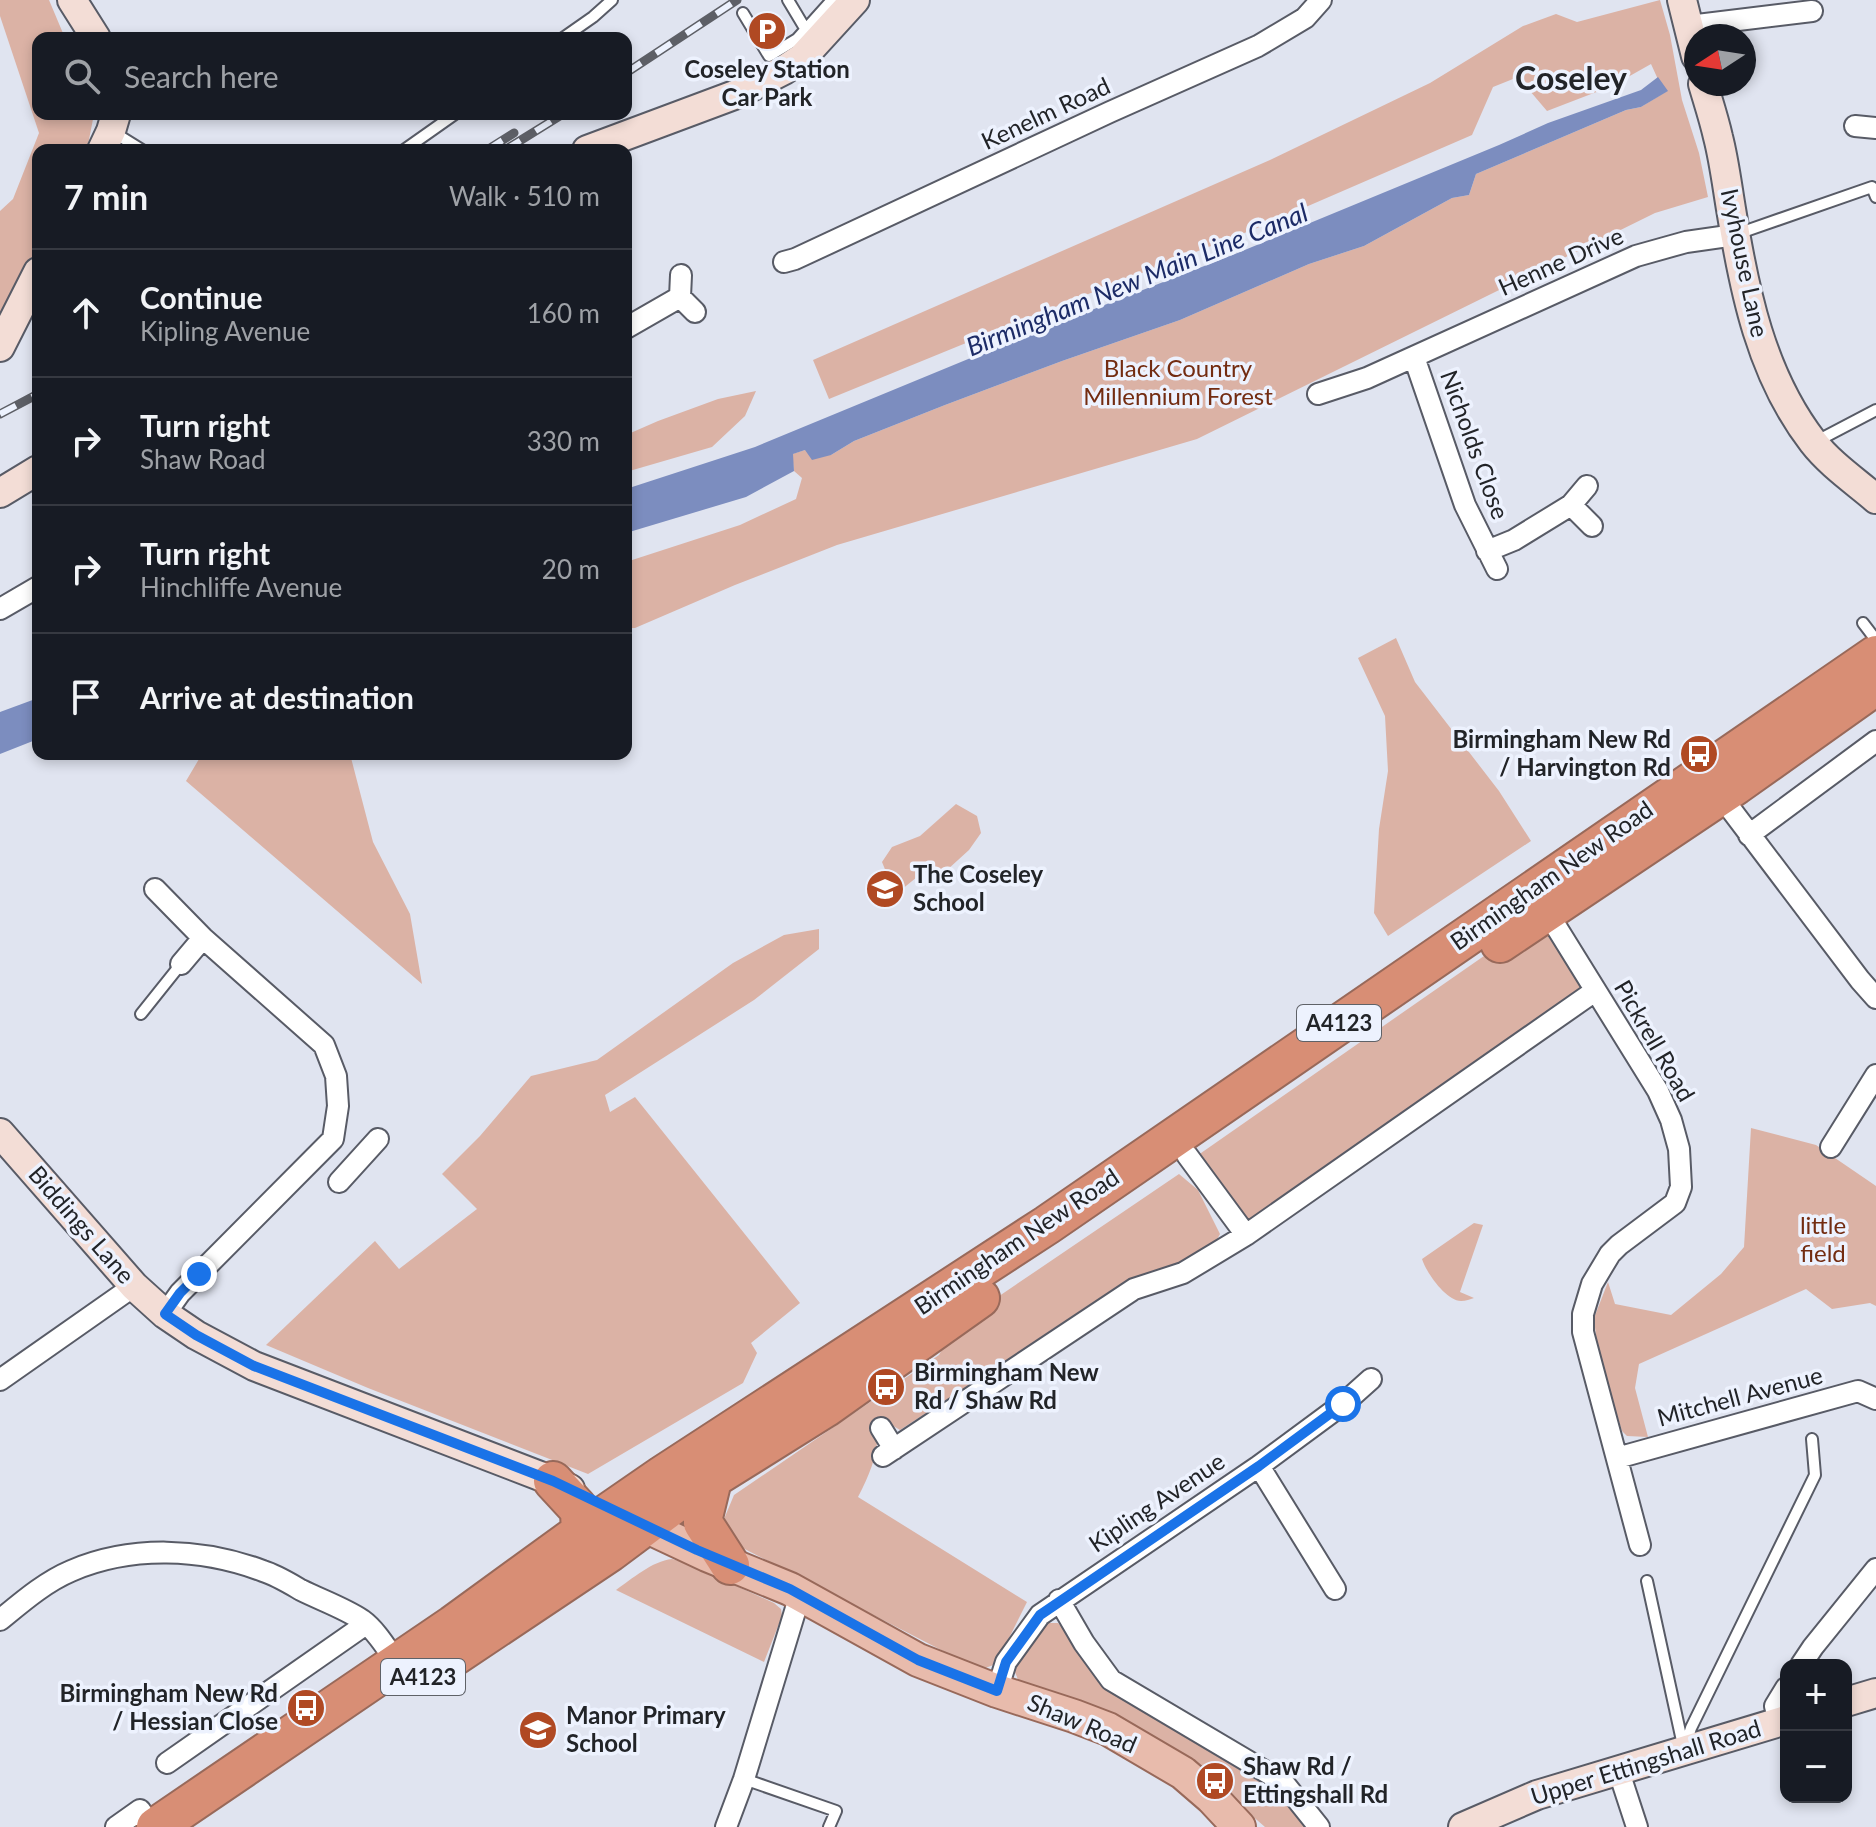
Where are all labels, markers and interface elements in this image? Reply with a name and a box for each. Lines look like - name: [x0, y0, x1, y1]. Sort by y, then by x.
- parking icon: Coseley Station Car Park: [746, 10, 788, 52]
- north arrow: [1684, 24, 1756, 96]
- search box: [32, 32, 632, 120]
- icon: search: [60, 54, 104, 98]
- place label: Coseley Station Car Park: [684, 54, 850, 111]
- text: Search here: [124, 58, 279, 94]
- district label: Coseley: [1515, 58, 1627, 97]
- street label: Kenelm Road: [976, 70, 1114, 155]
- text: 7 min: [64, 176, 148, 217]
- text: Walk · 510 m: [449, 180, 600, 212]
- street label: Ivyhouse Lane: [1716, 186, 1775, 340]
- water label: Birmingham New Main Line Canal: [961, 196, 1312, 362]
- street label: Henne Drive: [1494, 220, 1627, 301]
- text: Continue: [140, 279, 263, 315]
- icon: ahead: [64, 291, 108, 335]
- text: 160 m: [527, 297, 600, 329]
- text: Kipling Avenue: [140, 315, 310, 347]
- park label: Black Country Millennium Forest: [1083, 353, 1273, 410]
- street label: Nicholds Close: [1435, 366, 1516, 523]
- text: Turn right: [140, 407, 270, 443]
- icon: right: [64, 419, 108, 463]
- text: 330 m: [527, 425, 600, 457]
- text: Shaw Road: [140, 443, 265, 475]
- text: Turn right: [140, 535, 270, 571]
- icon: right: [64, 547, 108, 591]
- text: 20 m: [542, 553, 600, 585]
- text: Hinchliffe Avenue: [140, 571, 342, 603]
- icon: arrive: [64, 675, 108, 719]
- text: Arrive at destination: [140, 679, 414, 715]
- place label: Birmingham New Rd / Harvington Rd: [1453, 724, 1671, 781]
- bus stop icon: Birmingham New Rd / Harvington Rd: [1678, 733, 1720, 775]
- street label: Birmingham New Road: [1444, 794, 1658, 956]
- place label: The Coseley School: [913, 859, 1044, 916]
- school or university icon: The Coseley School: [864, 868, 906, 910]
- street label: Pickrell Road: [1609, 974, 1702, 1106]
- road number: A4123: [1297, 1005, 1381, 1041]
- street label: Biddings Lane: [23, 1159, 141, 1289]
- street label: Birmingham New Road: [908, 1161, 1124, 1320]
- park label: little field: [1800, 1210, 1846, 1267]
- route end: [181, 1256, 217, 1292]
- place label: Birmingham New Rd / Shaw Rd: [914, 1357, 1099, 1414]
- street label: Mitchell Avenue: [1654, 1360, 1825, 1432]
- bus stop icon: Birmingham New Rd / Shaw Rd: [865, 1366, 907, 1408]
- route start: [1325, 1386, 1361, 1422]
- street label: Kipling Avenue: [1083, 1446, 1229, 1558]
- road number: A4123: [381, 1659, 465, 1695]
- map controls: [1780, 1659, 1852, 1803]
- button: +: [1780, 1659, 1852, 1731]
- place label: Birmingham New Rd / Hessian Close: [60, 1678, 278, 1735]
- bus stop icon: Birmingham New Rd / Hessian Close: [285, 1687, 327, 1729]
- street label: Shaw Road: [1024, 1687, 1142, 1759]
- place label: Manor Primary School: [566, 1700, 726, 1757]
- school or university icon: Manor Primary School: [517, 1709, 559, 1751]
- street label: Upper Ettingshall Road: [1527, 1713, 1764, 1810]
- button: −: [1780, 1731, 1852, 1803]
- place label: Shaw Rd / Ettingshall Rd: [1243, 1751, 1388, 1808]
- bus stop icon: Shaw Rd / Ettingshall Rd: [1194, 1760, 1236, 1802]

